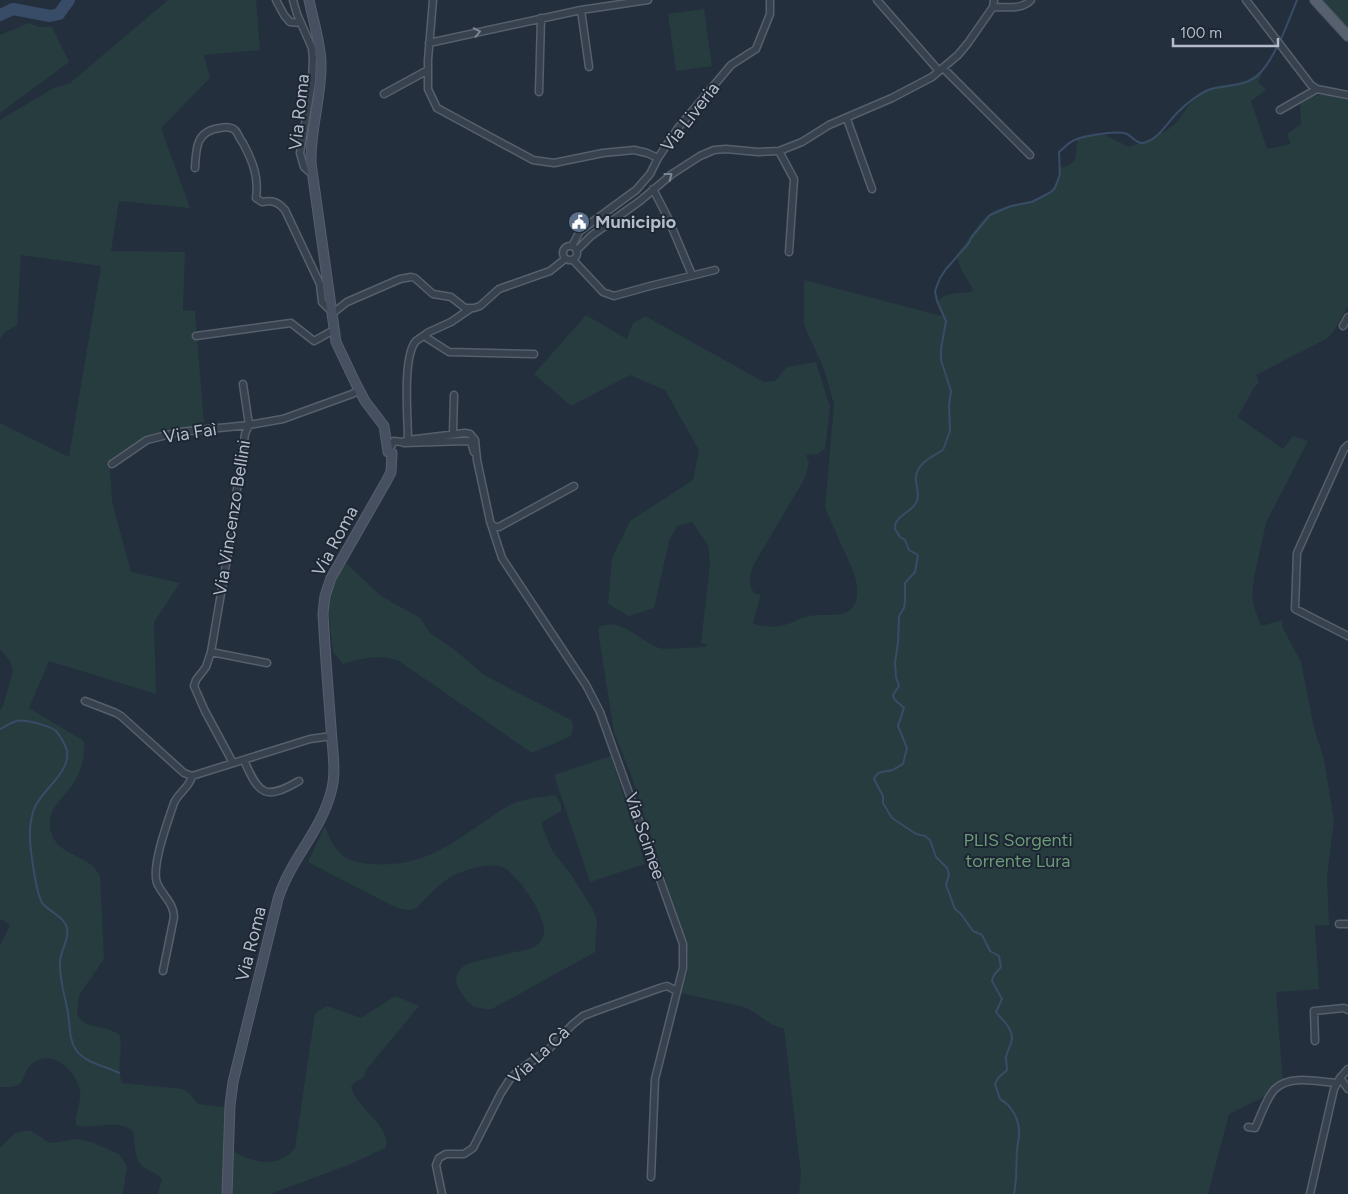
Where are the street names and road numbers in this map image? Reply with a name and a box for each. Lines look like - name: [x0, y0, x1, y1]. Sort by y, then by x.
- street label: Via Roma: [284, 73, 314, 151]
- street label: Via Liveria: [656, 78, 724, 156]
- street label: Via Faì: [162, 418, 218, 448]
- street label: Via Vincenzo Bellini: [209, 439, 255, 597]
- street label: Via Roma: [307, 502, 363, 580]
- street label: Via Scimee: [620, 790, 670, 882]
- street label: Via Roma: [231, 904, 271, 984]
- street label: Via La Cà: [504, 1021, 574, 1089]

